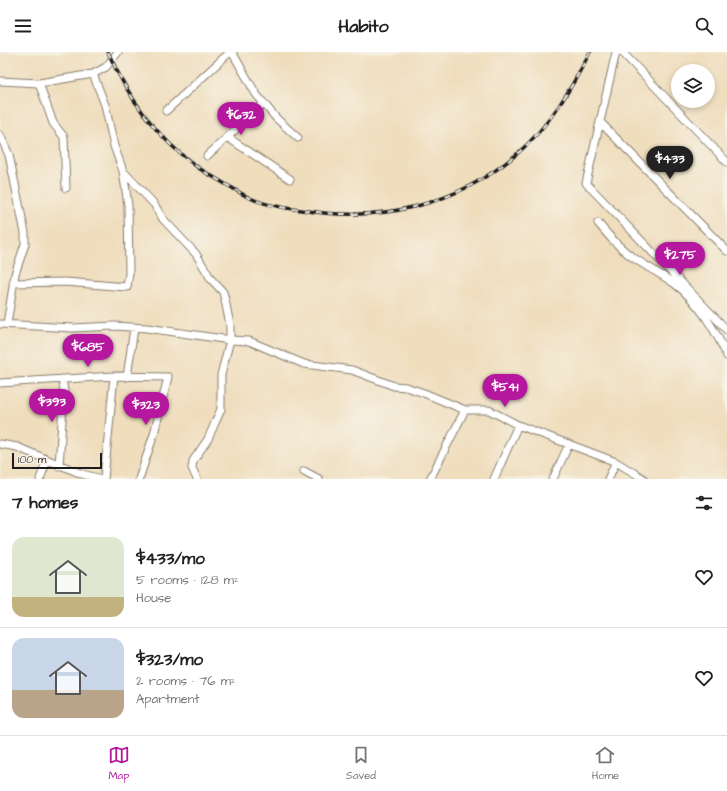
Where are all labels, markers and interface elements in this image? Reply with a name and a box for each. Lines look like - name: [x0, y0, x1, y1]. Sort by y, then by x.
- text: Habito: [338, 14, 389, 39]
- icon: menu: [12, 15, 34, 37]
- icon: search: [693, 15, 715, 37]
- map controls: [671, 64, 715, 108]
- button: layers: [671, 64, 715, 108]
- pin: $632: [217, 102, 265, 136]
- text: $632: [226, 106, 256, 124]
- pin: $433: [646, 146, 694, 180]
- text: $433: [655, 150, 685, 168]
- pin: $275: [656, 242, 704, 276]
- text: $275: [664, 246, 696, 264]
- pin: $685: [64, 334, 112, 368]
- text: $685: [71, 338, 105, 356]
- pin: $541: [481, 374, 529, 408]
- text: $541: [492, 378, 518, 396]
- pin: $393: [28, 389, 76, 423]
- pin: $323: [122, 392, 170, 426]
- text: $393: [38, 393, 66, 411]
- text: $323: [132, 396, 160, 414]
- scale bar: [12, 451, 102, 470]
- text: 100 m: [18, 452, 46, 467]
- text: 7 homes: [12, 491, 78, 515]
- icon: filters: [693, 492, 715, 514]
- text: $433/mo: [136, 547, 205, 571]
- icon: home: [44, 553, 92, 601]
- icon: heart: [693, 566, 715, 588]
- text: 5 rooms · 128 m²: [136, 571, 239, 589]
- text: House: [136, 589, 171, 607]
- text: $323/mo: [136, 648, 203, 672]
- icon: home: [44, 654, 92, 702]
- icon: heart: [693, 667, 715, 689]
- text: 2 rooms · 76 m²: [136, 672, 236, 690]
- text: Apartment: [136, 690, 200, 708]
- tab: Map: [108, 744, 130, 783]
- tab: Saved: [346, 744, 376, 783]
- tab: Home: [592, 744, 619, 783]

